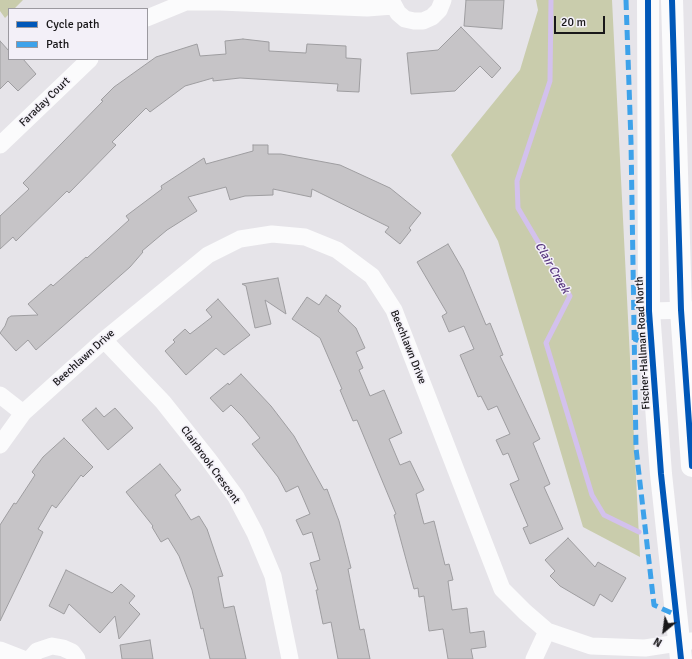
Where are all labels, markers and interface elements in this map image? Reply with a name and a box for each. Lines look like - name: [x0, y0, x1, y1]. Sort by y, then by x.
- legend: [8, 8, 148, 60]
- scale bar: [556, 8, 607, 34]
- text: 20 m: [561, 15, 586, 30]
- text: Cycle path: [46, 17, 99, 32]
- text: Path: [46, 37, 69, 52]
- street label: Faraday Court: [17, 74, 73, 130]
- water label: Clair Creek: [532, 240, 572, 296]
- street label: Fischer-Hallman Road North: [633, 276, 653, 410]
- street label: Beechlawn Drive: [387, 308, 429, 386]
- street label: Beechlawn Drive: [50, 327, 118, 389]
- street label: Clairbrook Crescent: [177, 424, 243, 506]
- north arrow: [644, 611, 684, 651]
- text: N: [651, 634, 664, 649]

